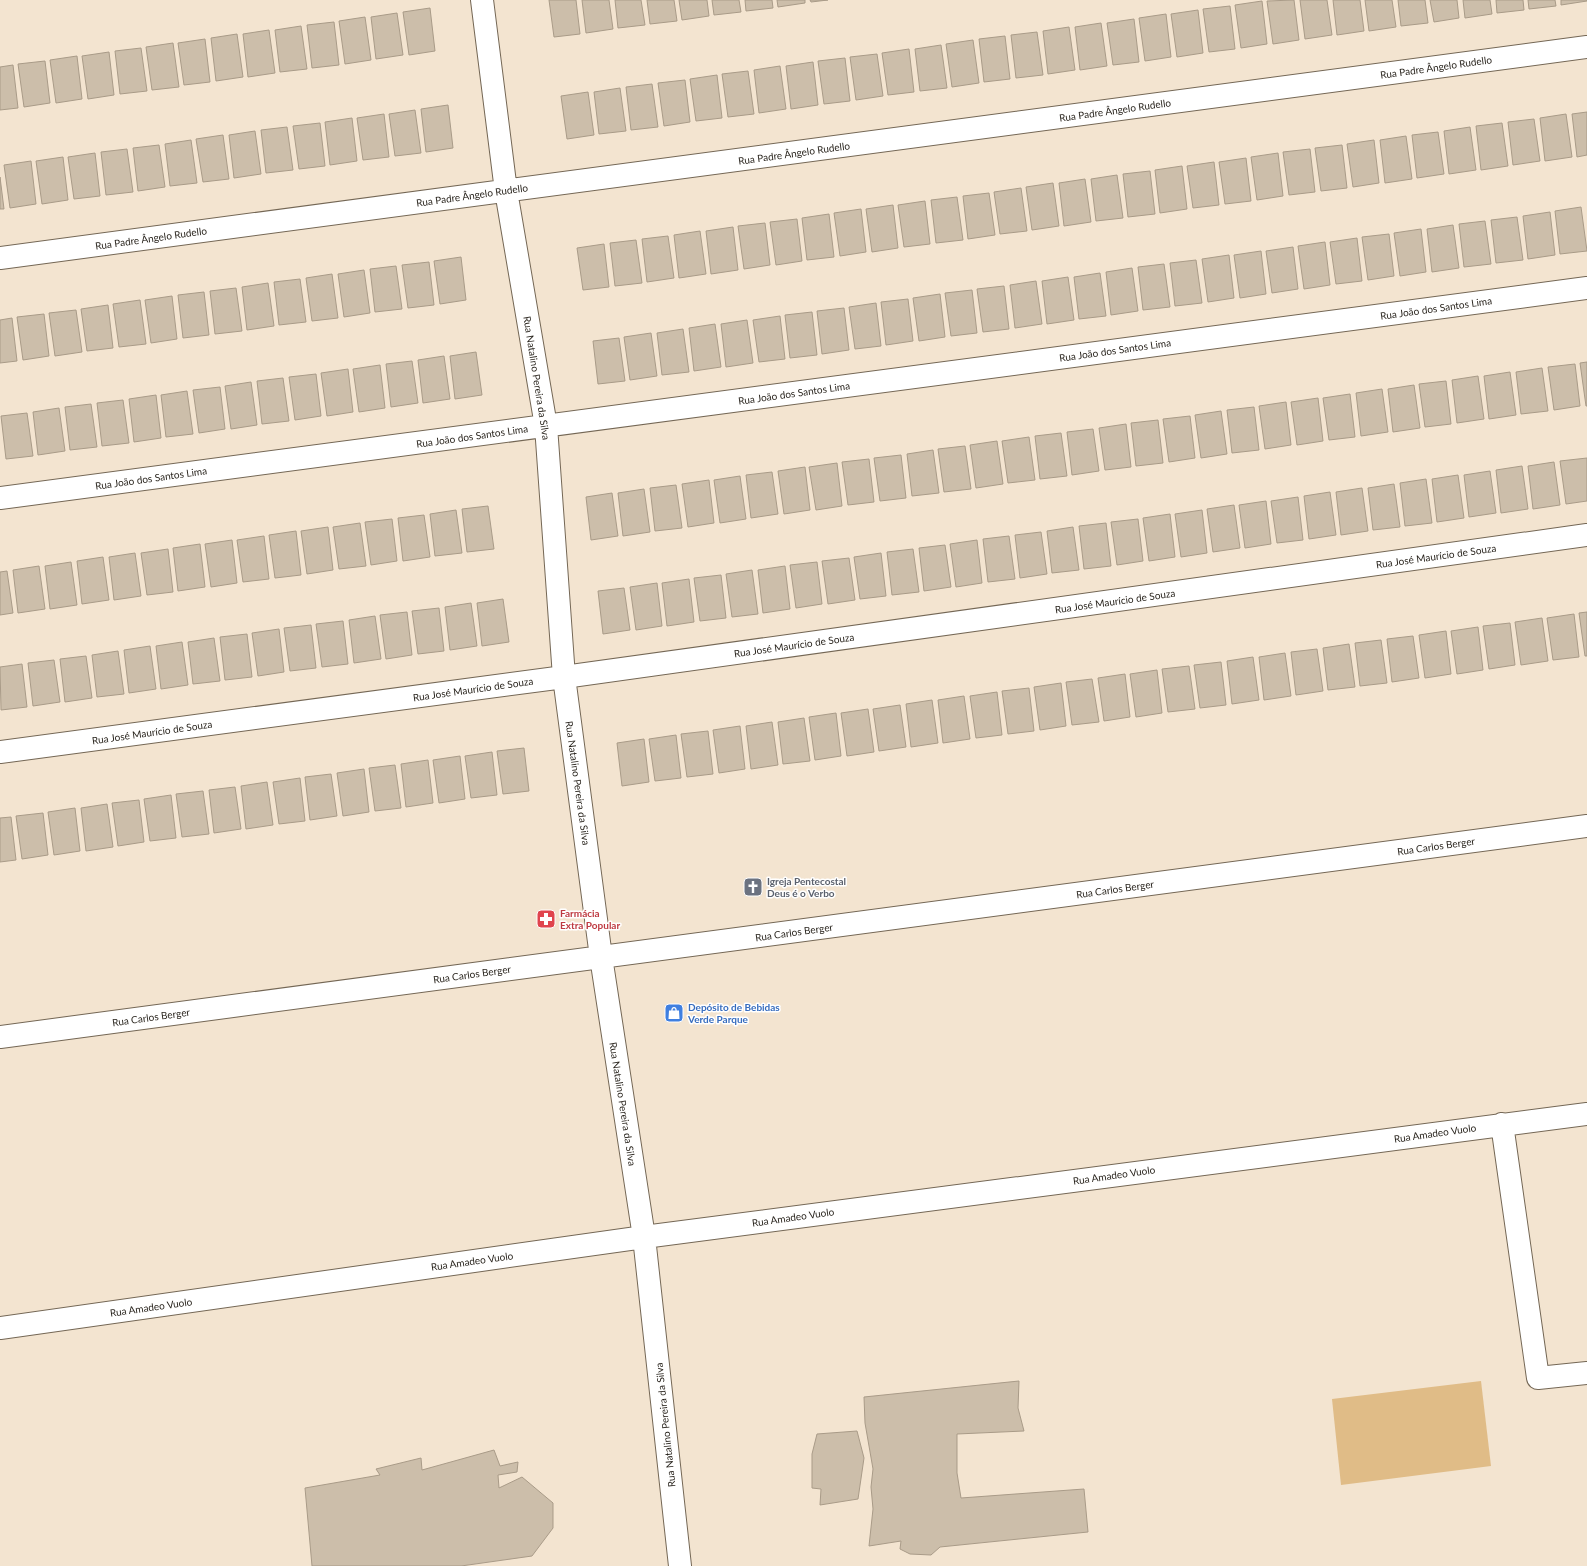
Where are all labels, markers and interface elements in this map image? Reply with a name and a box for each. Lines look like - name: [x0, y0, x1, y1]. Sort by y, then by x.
- street label: Rua Padre Ângelo Rudello: [1379, 53, 1493, 81]
- street label: Rua Padre Ângelo Rudello: [1058, 96, 1172, 124]
- street label: Rua Padre Ângelo Rudello: [737, 139, 851, 167]
- street label: Rua Padre Ângelo Rudello: [415, 181, 529, 209]
- street label: Rua Padre Ângelo Rudello: [94, 224, 208, 252]
- street label: Rua João dos Santos Lima: [1379, 294, 1493, 322]
- street label: Rua Natalino Pereira da Silva: [521, 315, 553, 441]
- street label: Rua João dos Santos Lima: [1058, 336, 1172, 364]
- street label: Rua João dos Santos Lima: [737, 379, 851, 407]
- street label: Rua João dos Santos Lima: [415, 422, 529, 450]
- street label: Rua João dos Santos Lima: [94, 464, 208, 492]
- street label: Rua José Maurício de Souza: [1375, 542, 1497, 570]
- street label: Rua José Maurício de Souza: [1054, 587, 1176, 615]
- street label: Rua José Maurício de Souza: [733, 631, 855, 659]
- street label: Rua José Maurício de Souza: [412, 675, 534, 703]
- street label: Rua José Maurício de Souza: [91, 718, 213, 746]
- street label: Rua Natalino Pereira da Silva: [563, 720, 593, 846]
- street label: Rua Carlos Berger: [1396, 835, 1476, 857]
- place label: Igreja Pentecostal Deus é o Verbo: [767, 875, 846, 899]
- church icon: Igreja Pentecostal Deus é o Verbo: [742, 876, 764, 898]
- street label: Rua Carlos Berger: [1075, 878, 1155, 900]
- place label: Farmácia Extra Popular: [560, 907, 620, 931]
- pharmacy icon: Farmácia Extra Popular: [535, 908, 557, 930]
- street label: Rua Carlos Berger: [754, 921, 834, 943]
- street label: Rua Carlos Berger: [432, 963, 512, 985]
- place label: Depósito de Bebidas Verde Parque: [687, 1001, 780, 1025]
- shop icon: Depósito de Bebidas Verde Parque: [663, 1002, 685, 1024]
- street label: Rua Carlos Berger: [111, 1006, 191, 1028]
- street label: Rua Natalino Pereira da Silva: [607, 1041, 639, 1167]
- street label: Rua Amadeo Vuolo: [1393, 1121, 1477, 1145]
- street label: Rua Amadeo Vuolo: [1072, 1163, 1156, 1187]
- street label: Rua Amadeo Vuolo: [751, 1205, 835, 1229]
- street label: Rua Amadeo Vuolo: [430, 1249, 514, 1273]
- street label: Rua Amadeo Vuolo: [109, 1295, 193, 1319]
- street label: Rua Natalino Pereira da Silva: [652, 1362, 678, 1488]

